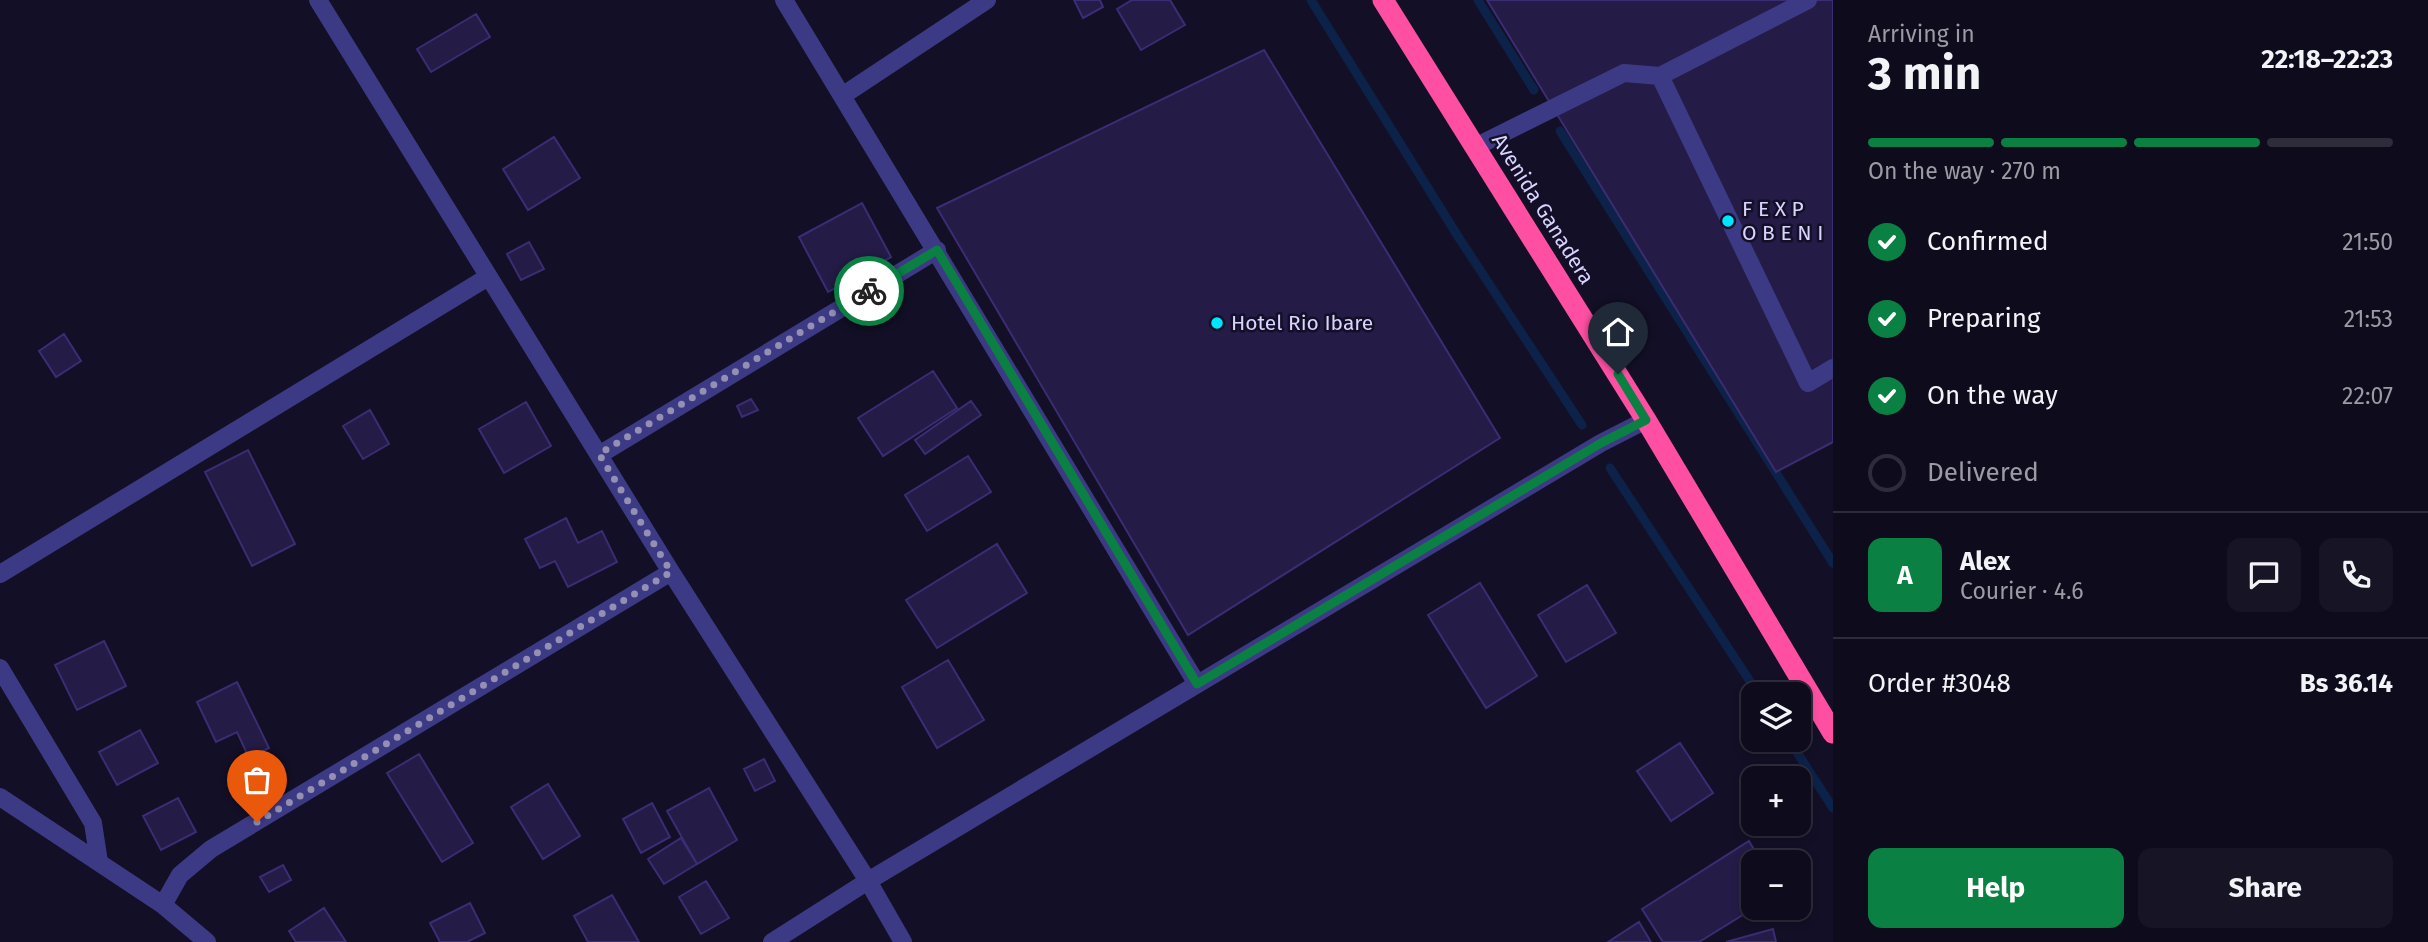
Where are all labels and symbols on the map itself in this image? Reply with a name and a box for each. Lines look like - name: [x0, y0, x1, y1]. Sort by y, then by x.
- street label: Avenida Ganadera: [1486, 129, 1600, 289]
- place label: F E X P O B E N I: [1742, 196, 1823, 246]
- marker: F E X P O B E N I: [1720, 213, 1736, 229]
- courier: [834, 256, 904, 326]
- pin: [1588, 302, 1648, 374]
- place label: Hotel Rio Ibare: [1231, 310, 1373, 336]
- marker: Hotel Rio Ibare: [1209, 315, 1225, 331]
- pin: [227, 750, 287, 822]

